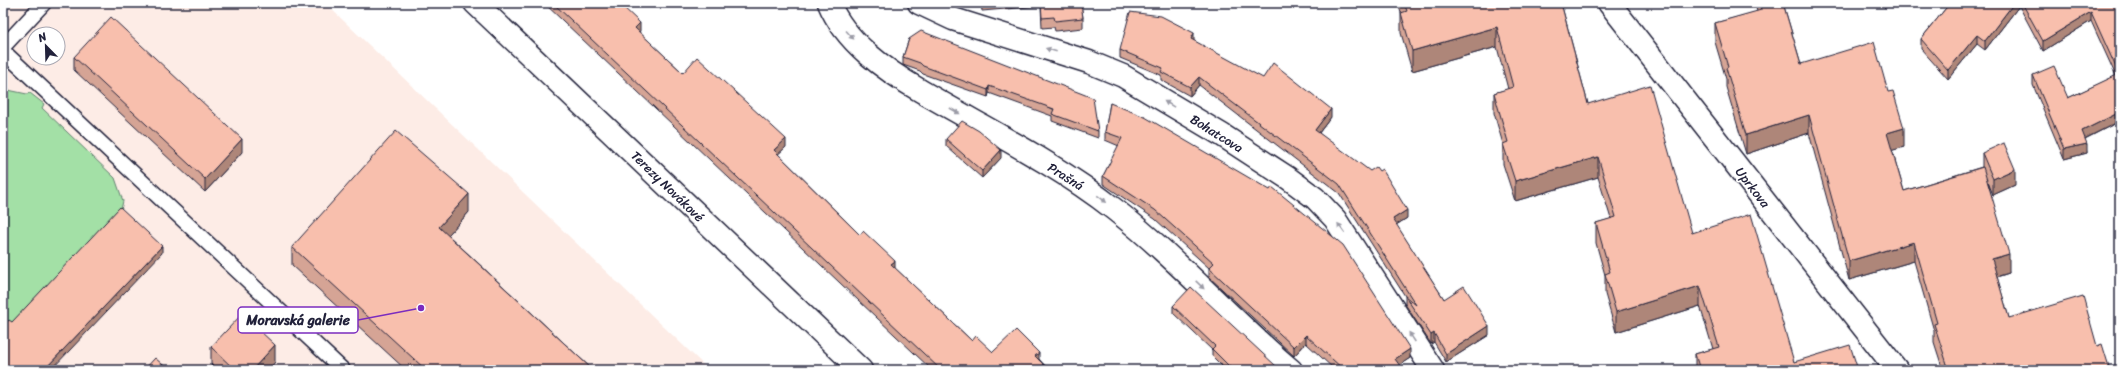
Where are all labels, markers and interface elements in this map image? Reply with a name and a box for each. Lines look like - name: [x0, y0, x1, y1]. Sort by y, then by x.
- north arrow: [26, 26, 66, 66]
- text: N: [34, 27, 50, 48]
- one-way arrow: [845, 30, 854, 40]
- one-way arrow: [1045, 47, 1057, 53]
- one-way arrow: [1163, 100, 1175, 107]
- one-way arrow: [949, 107, 961, 114]
- street label: Bohatcova: [1185, 108, 1248, 159]
- street label: Terezy Novákové: [625, 145, 710, 228]
- street label: Prašná: [1043, 156, 1089, 197]
- street label: Uprkova: [1729, 162, 1776, 213]
- one-way arrow: [1096, 195, 1107, 204]
- one-way arrow: [1337, 223, 1345, 233]
- one-way arrow: [1195, 280, 1205, 290]
- callout: Moravská galerie: [238, 307, 358, 333]
- text: Moravská galerie: [245, 308, 351, 333]
- one-way arrow: [1408, 332, 1416, 342]

